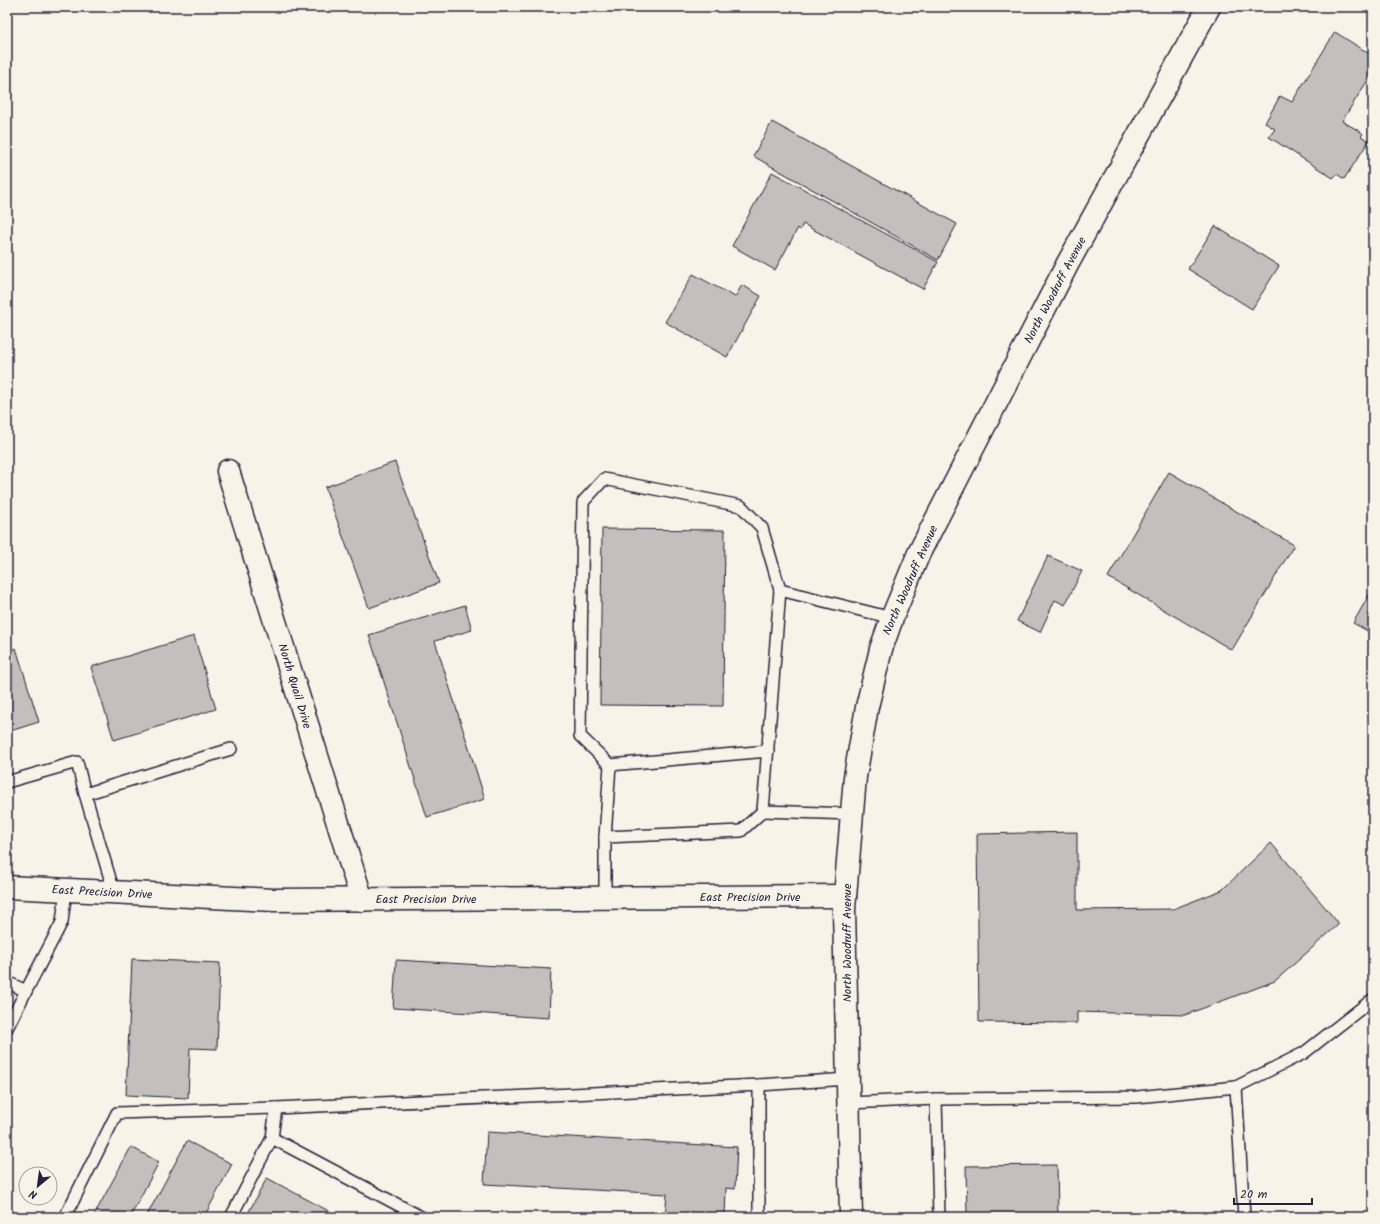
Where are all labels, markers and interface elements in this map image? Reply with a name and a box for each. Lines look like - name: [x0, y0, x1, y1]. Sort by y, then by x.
- street label: North Woodruff Avenue: [1019, 233, 1092, 347]
- street label: North Woodruff Avenue: [878, 522, 943, 638]
- street label: North Quail Drive: [273, 641, 317, 732]
- street label: East Precision Drive: [51, 880, 153, 905]
- street label: North Woodruff Avenue: [838, 883, 857, 1002]
- street label: East Precision Drive: [700, 888, 801, 907]
- street label: East Precision Drive: [376, 890, 477, 909]
- north arrow: [18, 1166, 58, 1206]
- scale bar: [1234, 1180, 1312, 1206]
- text: N: [26, 1184, 41, 1203]
- text: 20 m: [1240, 1185, 1268, 1204]

